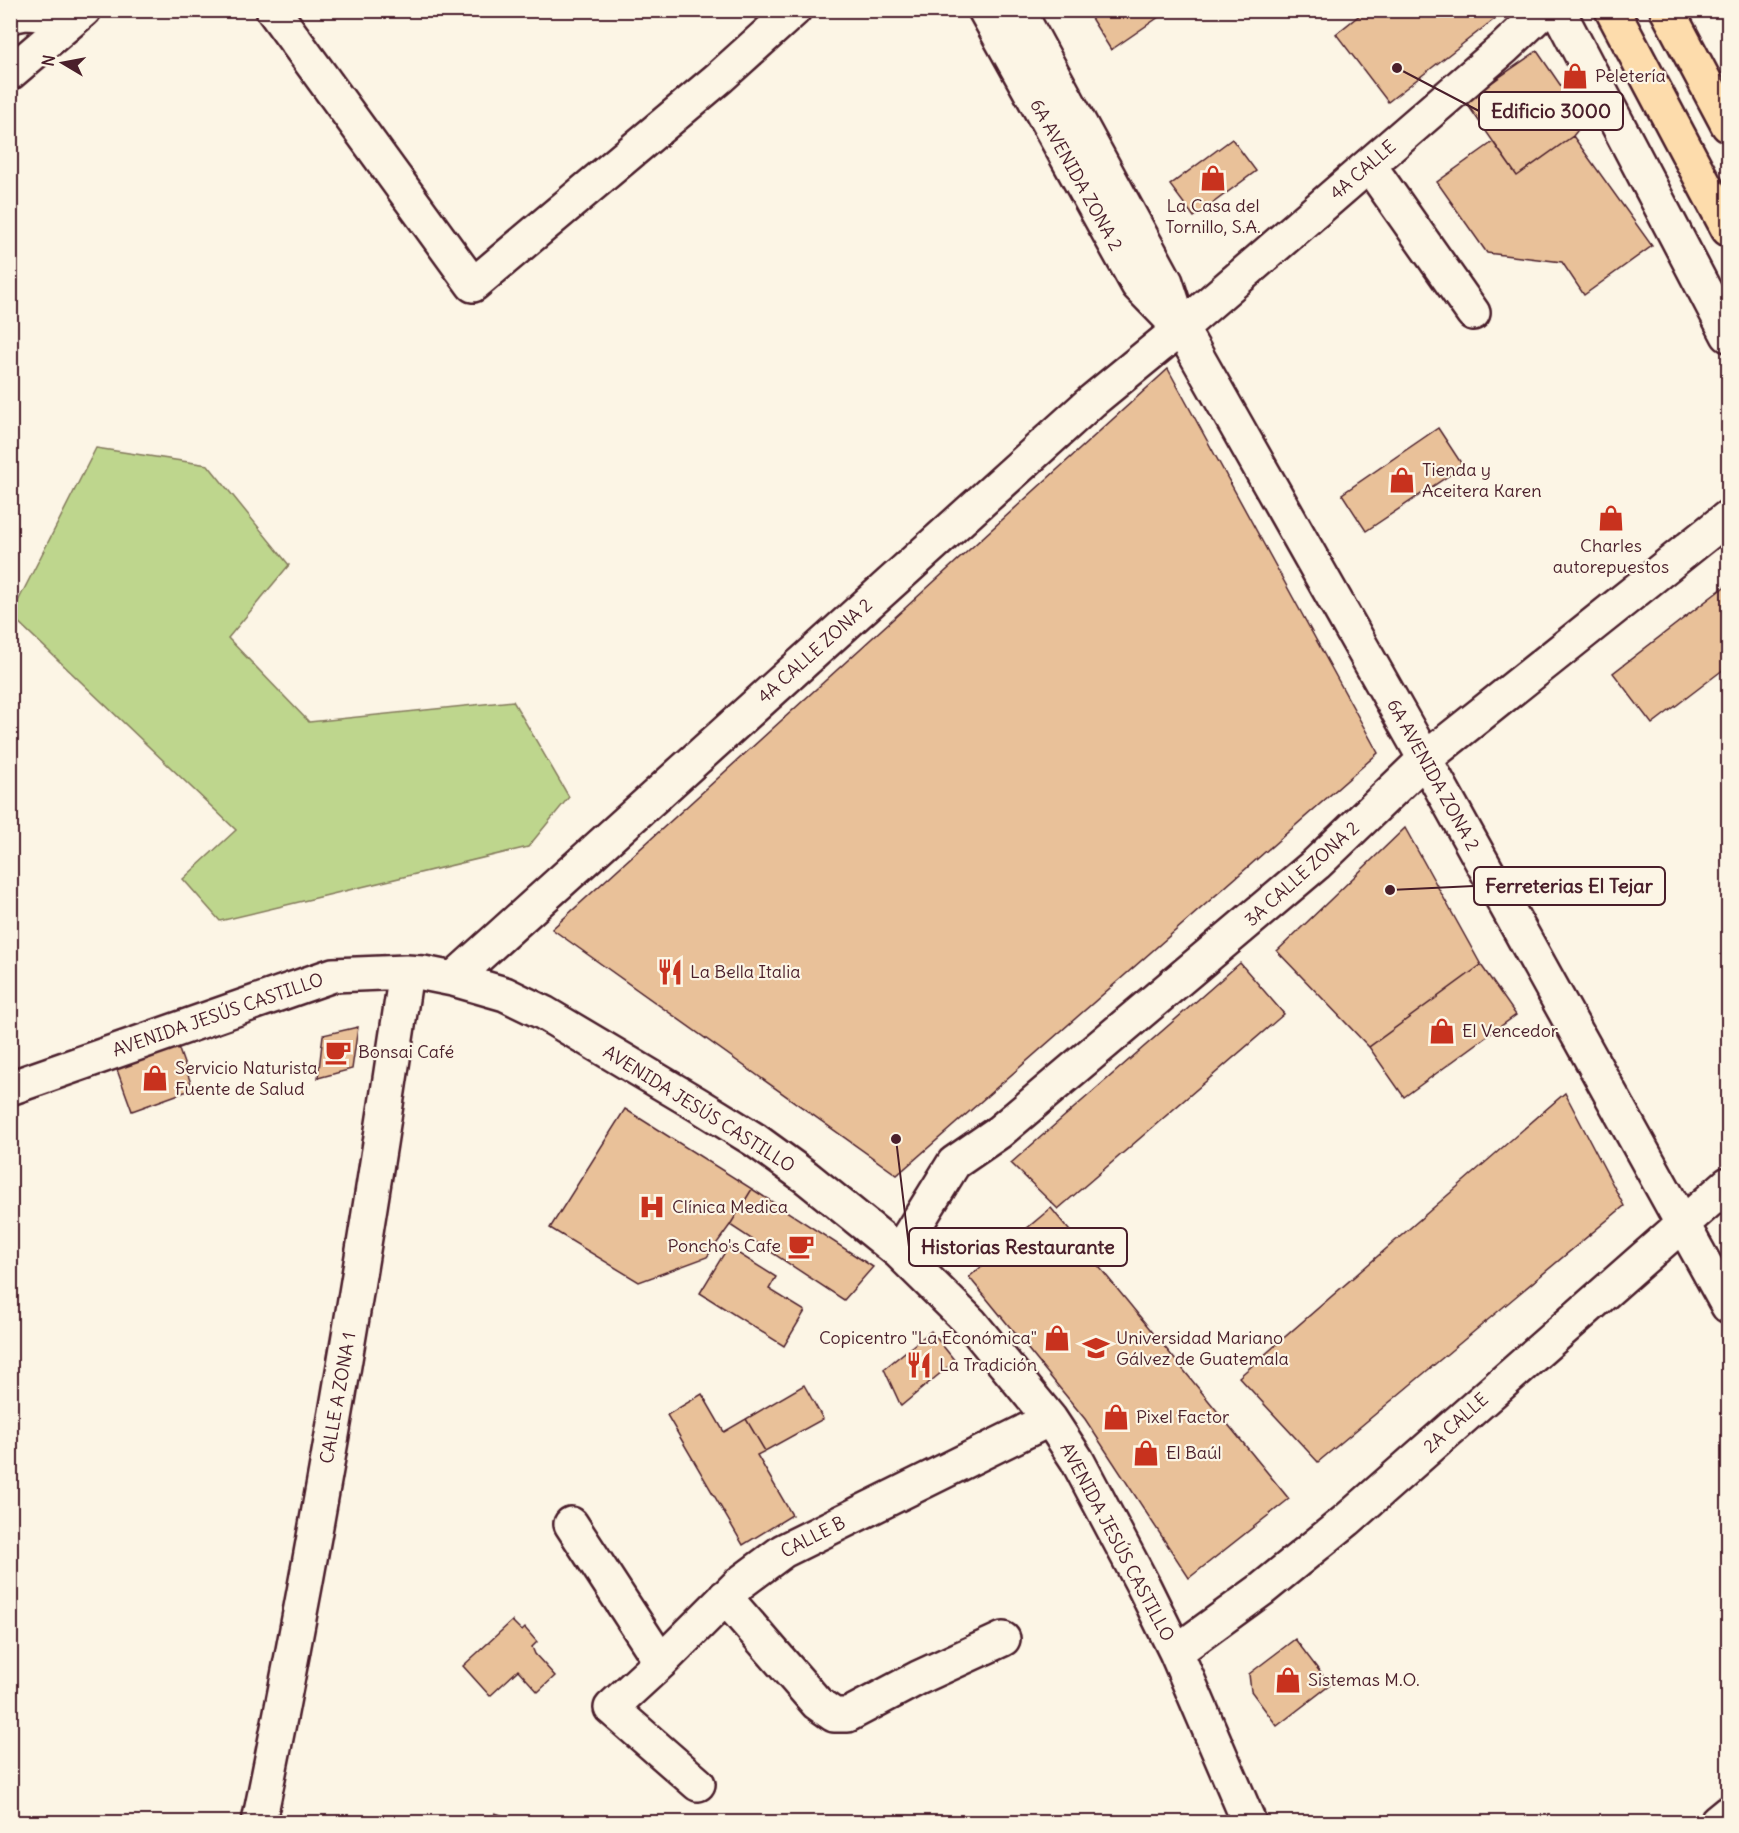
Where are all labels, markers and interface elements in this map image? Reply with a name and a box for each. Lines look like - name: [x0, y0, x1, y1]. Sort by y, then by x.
- north arrow: [33, 33, 93, 93]
- text: N: [37, 53, 59, 68]
- shop icon: Peletería: [1560, 61, 1590, 91]
- place label: Peletería: [1595, 64, 1666, 87]
- callout: Edificio 3000: [1479, 92, 1623, 130]
- street label: 6A AVENIDA ZONA 2: [1025, 95, 1128, 255]
- text: Edificio 3000: [1491, 98, 1611, 123]
- street label: 4A CALLE: [1325, 135, 1400, 204]
- shop icon: La Casa del Tornillo, S.A.: [1198, 163, 1228, 193]
- place label: La Casa del Tornillo, S.A.: [1165, 194, 1261, 238]
- place label: Tienda y Aceitera Karen: [1422, 458, 1542, 502]
- shop icon: Tienda y Aceitera Karen: [1387, 465, 1417, 495]
- shop icon: Charles autorepuestos: [1596, 503, 1626, 533]
- place label: Charles autorepuestos: [1553, 534, 1669, 578]
- street label: 4A CALLE ZONA 2: [753, 593, 877, 708]
- street label: 6A AVENIDA ZONA 2: [1382, 695, 1485, 855]
- street label: 3A CALLE ZONA 2: [1240, 816, 1364, 931]
- callout: Ferreterias El Tejar: [1474, 867, 1665, 905]
- text: Ferreterias El Tejar: [1485, 873, 1654, 898]
- restaurant icon: La Bella Italia: [655, 957, 685, 987]
- place label: La Bella Italia: [690, 960, 800, 983]
- street label: AVENIDA JESÚS CASTILLO: [109, 968, 326, 1061]
- shop icon: El Vencedor: [1427, 1016, 1457, 1046]
- place label: El Vencedor: [1462, 1019, 1559, 1042]
- cafe icon: Bonsai Café: [323, 1037, 353, 1067]
- place label: Bonsai Café: [358, 1040, 454, 1063]
- street label: AVENIDA JESÚS CASTILLO: [599, 1040, 799, 1177]
- place label: Servicio Naturista Fuente de Salud: [175, 1056, 317, 1100]
- shop icon: Servicio Naturista Fuente de Salud: [140, 1063, 170, 1093]
- hospital icon: Clínica Medica: [637, 1192, 667, 1222]
- place label: Clínica Medica: [672, 1195, 788, 1218]
- callout: Historias Restaurante: [909, 1228, 1127, 1266]
- cafe icon: Poncho's Cafe: [786, 1231, 816, 1261]
- place label: Poncho's Cafe: [668, 1234, 781, 1257]
- text: Historias Restaurante: [921, 1234, 1115, 1259]
- shop icon: Copicentro "La Económica": [1042, 1323, 1072, 1353]
- place label: Copicentro "La Económica": [819, 1326, 1037, 1349]
- place label: Universidad Mariano Gálvez de Guatemala: [1116, 1326, 1289, 1370]
- street label: CALLE A ZONA 1: [315, 1330, 360, 1465]
- school or university icon: Universidad Mariano Gálvez de Guatemala: [1081, 1333, 1111, 1363]
- restaurant icon: La Tradición: [904, 1350, 934, 1380]
- place label: La Tradición: [939, 1353, 1037, 1376]
- street label: 2A CALLE: [1419, 1388, 1493, 1458]
- shop icon: Pixel Factor: [1101, 1402, 1131, 1432]
- place label: Pixel Factor: [1136, 1405, 1230, 1428]
- shop icon: El Baúl: [1131, 1438, 1161, 1468]
- street label: AVENIDA JESÚS CASTILLO: [1055, 1439, 1180, 1645]
- place label: El Baúl: [1166, 1441, 1221, 1464]
- street label: CALLE B: [777, 1510, 849, 1563]
- shop icon: Sistemas M.O.: [1273, 1665, 1303, 1695]
- place label: Sistemas M.O.: [1308, 1668, 1420, 1691]

